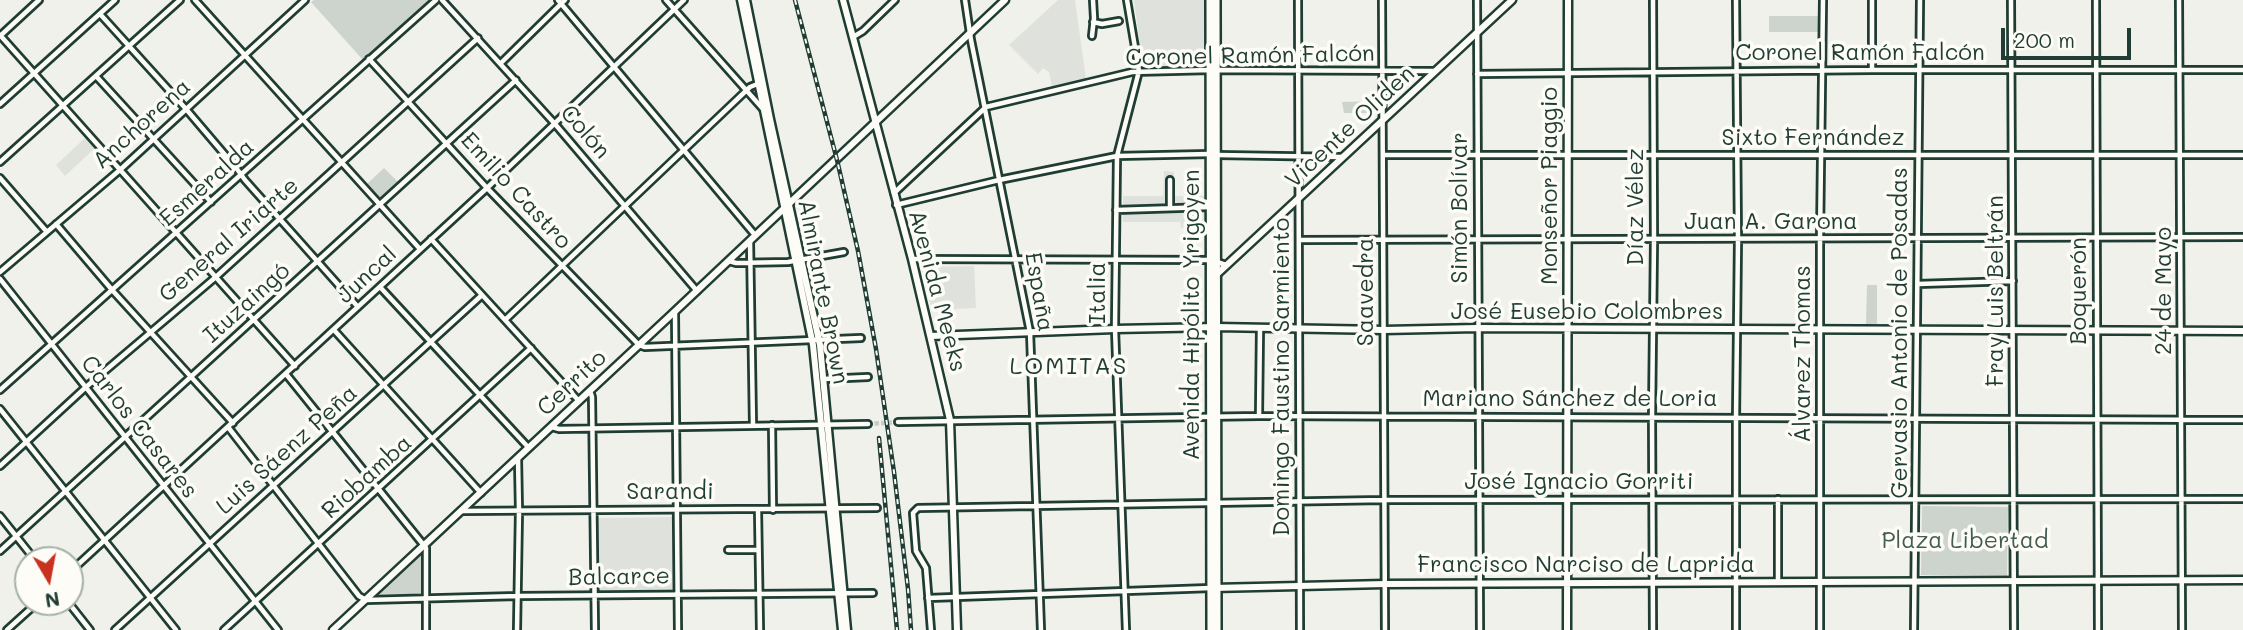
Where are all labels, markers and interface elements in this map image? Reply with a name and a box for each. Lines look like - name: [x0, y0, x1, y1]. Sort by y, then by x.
- scale bar: [2005, 14, 2134, 58]
- text: 200 m: [2014, 26, 2075, 53]
- street label: Coronel Ramón Falcón: [1735, 39, 1985, 67]
- street label: Coronel Ramón Falcón: [1125, 40, 1375, 72]
- street label: Vicente Oliden: [1280, 60, 1420, 194]
- street label: Anchorena: [88, 73, 196, 175]
- street label: Monseñor Piaggio: [1536, 87, 1564, 285]
- street label: Colón: [554, 99, 616, 165]
- street label: Sixto Fernández: [1722, 124, 1904, 152]
- street label: Emilio Castro: [455, 127, 577, 255]
- street label: Simón Bolívar: [1446, 132, 1474, 284]
- street label: Esmeralda: [154, 133, 260, 233]
- street label: Díaz Vélez: [1622, 148, 1650, 266]
- street label: Gervasio Antonio de Posadas: [1886, 167, 1914, 499]
- street label: Avenida Hipólito Yrigoyen: [1178, 170, 1206, 460]
- street label: General Iriarte: [153, 172, 305, 308]
- street label: Fray Luis Beltrán: [1982, 195, 2010, 387]
- street label: Almirante Brown: [792, 197, 854, 387]
- street label: Avenida Meeks: [902, 207, 972, 375]
- street label: Juan A. Garona: [1684, 208, 1858, 236]
- street label: Domingo Faustino Sarmiento: [1268, 218, 1296, 536]
- street label: 24 de Mayo: [2150, 227, 2178, 355]
- street label: Boquerón: [2065, 237, 2093, 345]
- street label: Saavedra: [1352, 238, 1380, 346]
- street label: Juncal: [331, 240, 403, 310]
- street label: España: [1018, 250, 1060, 334]
- street label: Ituzaingó: [198, 257, 296, 349]
- street label: Italia: [1084, 262, 1112, 324]
- street label: Álvarez Thomas: [1789, 265, 1817, 443]
- street label: José Eusebio Colombres: [1451, 298, 1723, 326]
- street label: Cerrito: [532, 344, 612, 422]
- street label: Carlos Casares: [75, 350, 203, 504]
- district label: LOMITAS: [1010, 353, 1128, 381]
- street label: Luis Sáenz Peña: [211, 380, 363, 520]
- street label: Mariano Sánchez de Loria: [1422, 385, 1718, 413]
- street label: Riobamba: [316, 429, 418, 525]
- street label: José Ignacio Gorriti: [1464, 468, 1694, 496]
- street label: Sarandi: [626, 478, 714, 506]
- park label: Plaza Libertad: [1881, 527, 2049, 555]
- north arrow: [14, 546, 84, 616]
- street label: Francisco Narciso de Laprida: [1417, 551, 1755, 579]
- street label: Balcarce: [568, 562, 670, 592]
- text: N: [43, 587, 62, 614]

